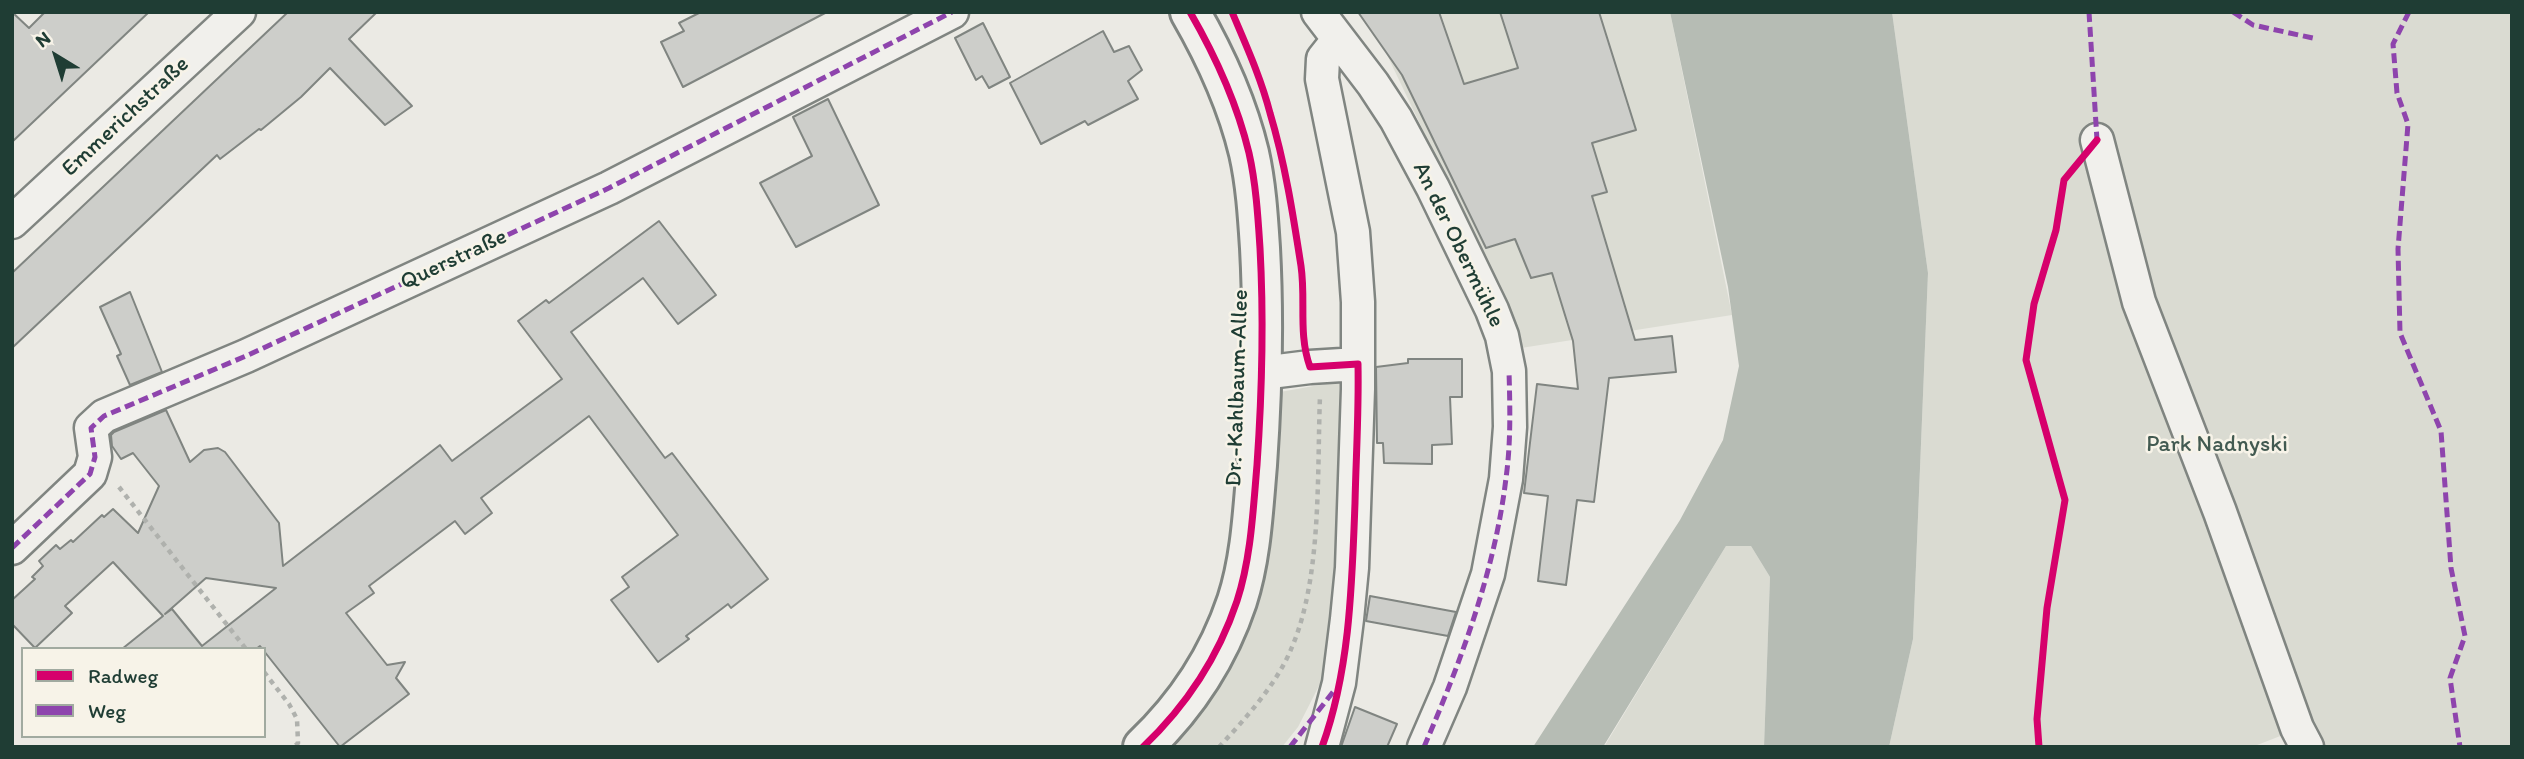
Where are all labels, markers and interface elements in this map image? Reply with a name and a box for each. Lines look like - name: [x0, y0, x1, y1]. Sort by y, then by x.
- north arrow: [21, 21, 91, 91]
- text: N: [31, 26, 55, 52]
- street label: Emmerichstraße: [57, 51, 195, 183]
- street label: An der Obermühle: [1406, 158, 1510, 332]
- street label: Querstraße: [396, 223, 512, 297]
- street label: Dr.-Kahlbaum-Allee: [1221, 289, 1255, 487]
- park label: Park Nadnyski: [2146, 431, 2288, 459]
- legend: [21, 647, 266, 738]
- text: Radweg: [88, 663, 158, 688]
- text: Weg: [88, 698, 126, 723]

